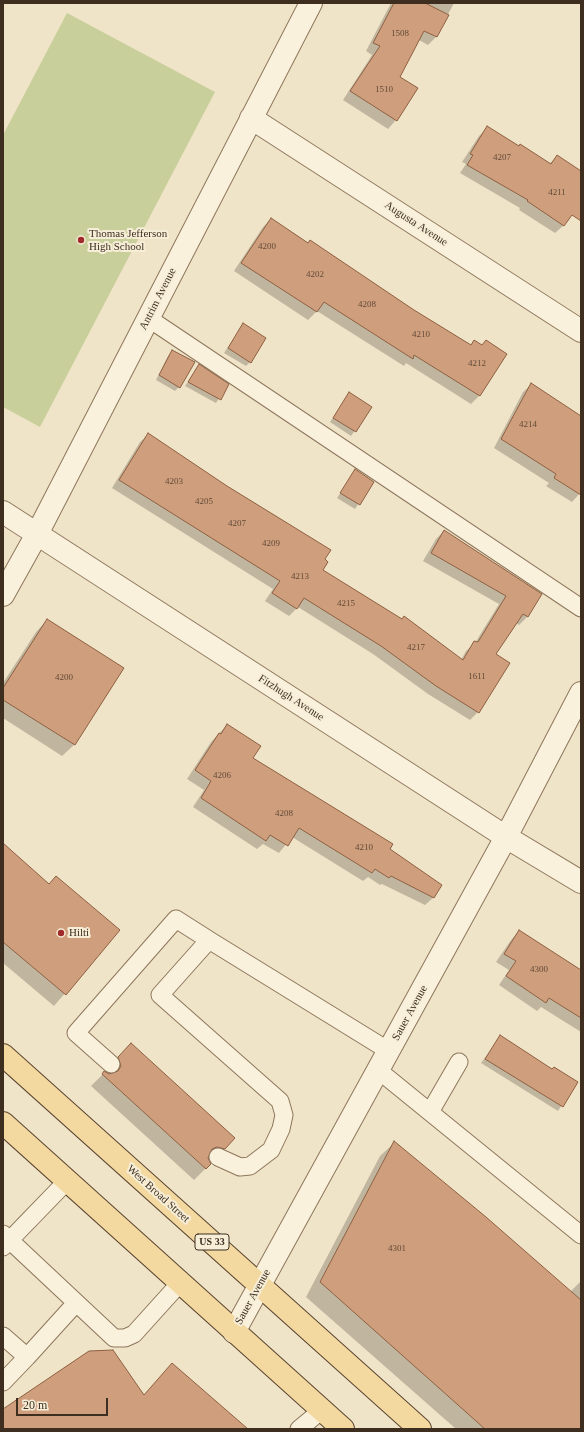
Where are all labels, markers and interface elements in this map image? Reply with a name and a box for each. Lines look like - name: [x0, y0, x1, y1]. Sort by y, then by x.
- house number: 1508: [391, 29, 409, 39]
- house number: 1510: [375, 85, 393, 95]
- house number: 4207: [493, 153, 511, 163]
- house number: 4211: [548, 188, 566, 198]
- street label: Augusta Avenue: [382, 199, 450, 249]
- place label: Thomas Jefferson High School: [89, 227, 167, 253]
- marker: Thomas Jefferson High School: [76, 235, 86, 245]
- house number: 4200: [258, 242, 276, 252]
- street label: Antrim Avenue: [137, 266, 179, 332]
- house number: 4202: [306, 270, 324, 280]
- house number: 4208: [358, 300, 376, 310]
- house number: 4210: [412, 330, 430, 340]
- house number: 4212: [468, 359, 486, 369]
- house number: 4214: [519, 420, 537, 430]
- house number: 4203: [165, 477, 183, 487]
- house number: 4205: [195, 497, 213, 507]
- house number: 4207: [228, 519, 246, 529]
- house number: 4209: [262, 539, 280, 549]
- house number: 4213: [291, 572, 309, 582]
- house number: 4215: [337, 599, 355, 609]
- house number: 4217: [407, 643, 425, 653]
- street label: Fitzhugh Avenue: [256, 672, 326, 724]
- house number: 1611: [468, 672, 486, 682]
- house number: 4200: [55, 673, 73, 683]
- house number: 4206: [213, 771, 231, 781]
- house number: 4208: [275, 809, 293, 819]
- house number: 4210: [355, 843, 373, 853]
- place label: Hilti: [69, 926, 89, 940]
- marker: Hilti: [56, 928, 66, 938]
- house number: 4300: [530, 965, 548, 975]
- street label: Sauer Avenue: [389, 983, 431, 1043]
- street label: West Broad Street: [124, 1162, 192, 1226]
- road number: US 33: [195, 1234, 229, 1250]
- house number: 4301: [388, 1244, 406, 1254]
- street label: Sauer Avenue: [232, 1267, 274, 1327]
- scale bar: [18, 1390, 110, 1416]
- text: 20 m: [23, 1398, 47, 1412]

